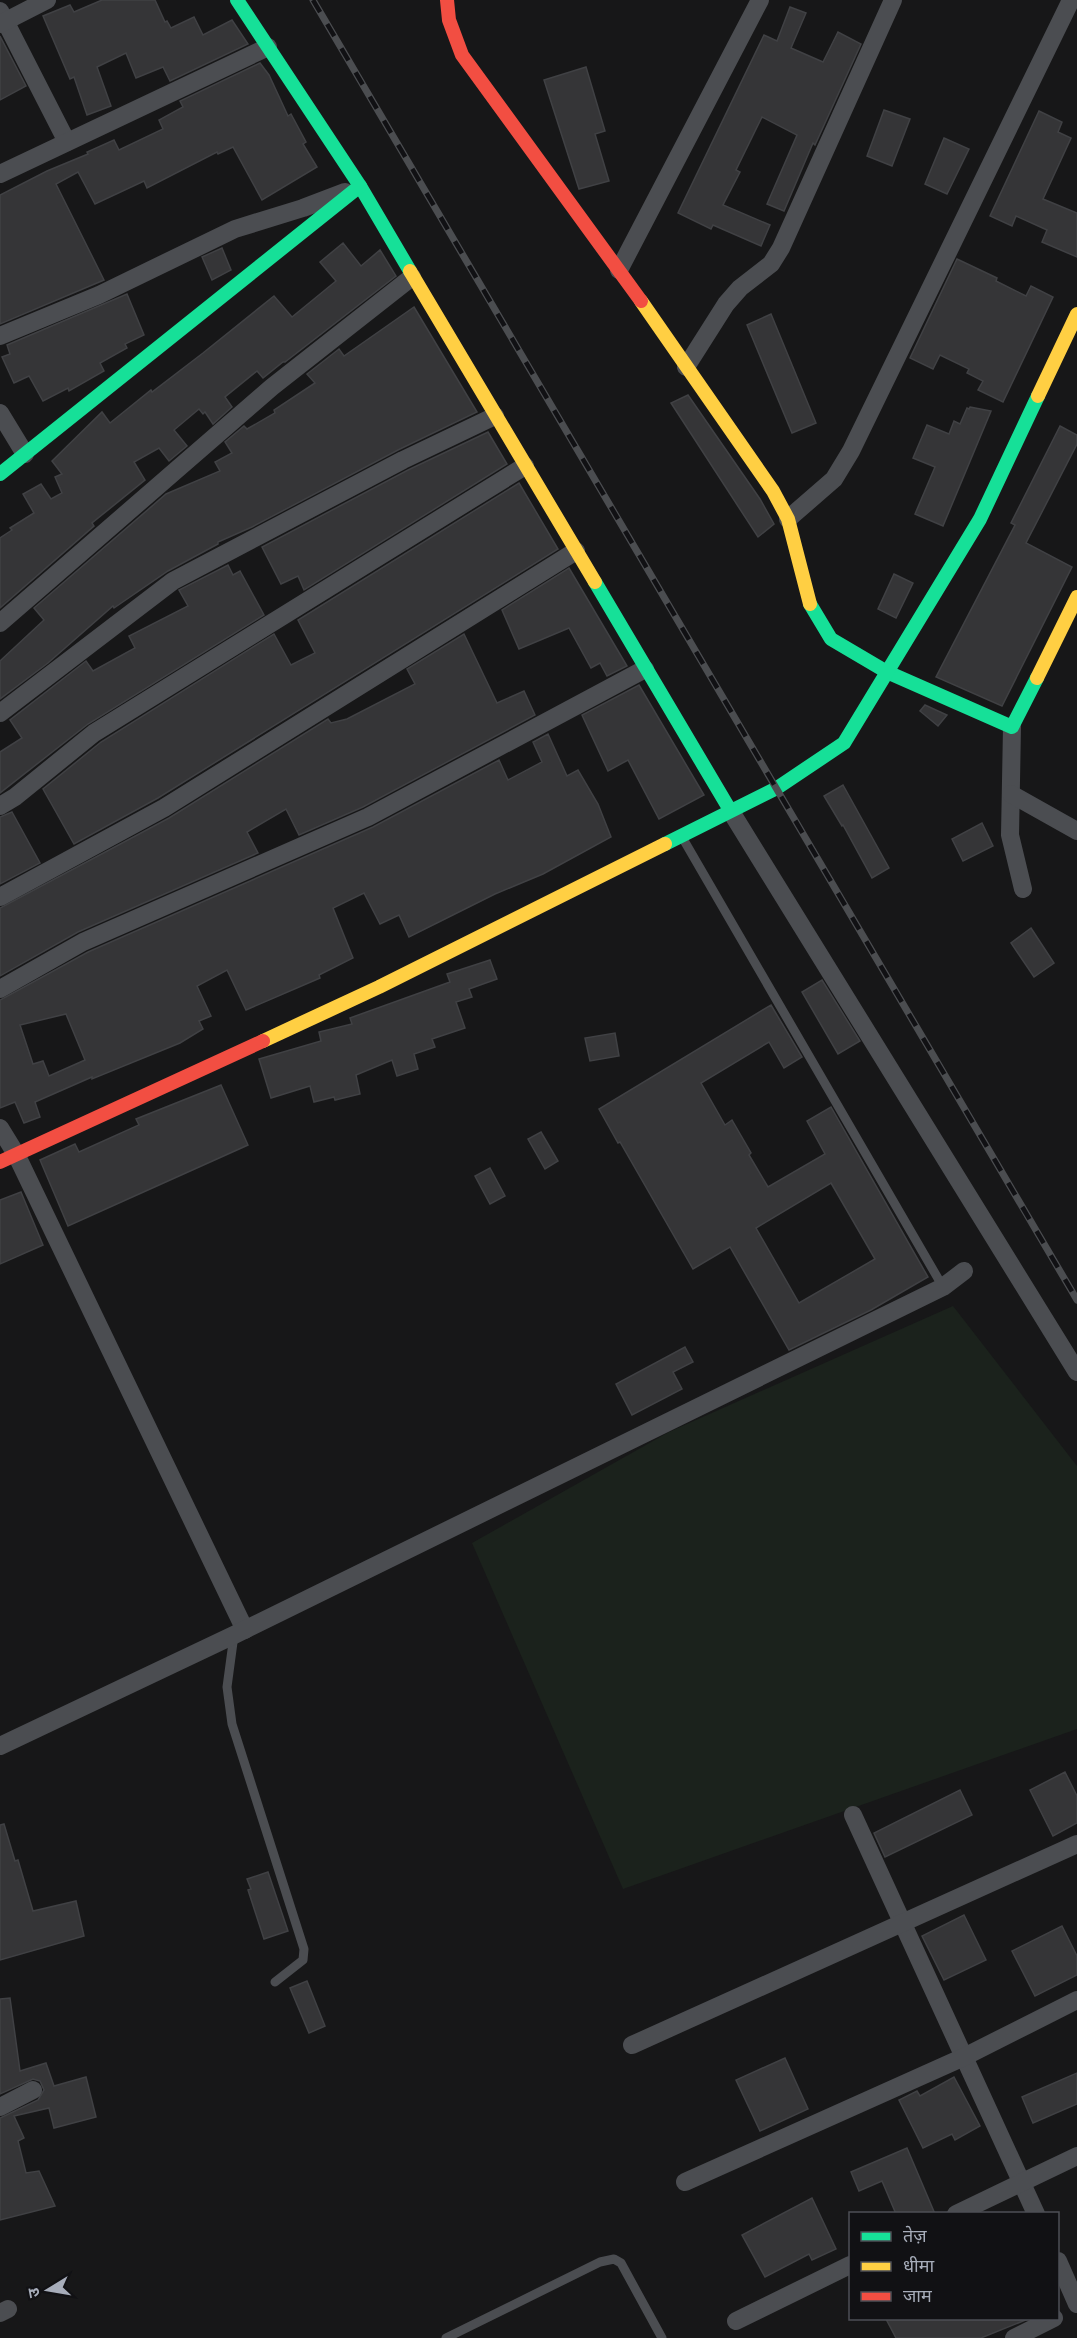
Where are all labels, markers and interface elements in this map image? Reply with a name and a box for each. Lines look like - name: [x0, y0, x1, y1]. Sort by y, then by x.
- legend: [849, 2212, 1059, 2320]
- text: तेज़: [903, 2225, 927, 2247]
- text: धीमा: [903, 2255, 934, 2277]
- north arrow: [18, 2260, 78, 2320]
- text: जाम: [903, 2285, 933, 2307]
- text: उ: [23, 2286, 44, 2299]

